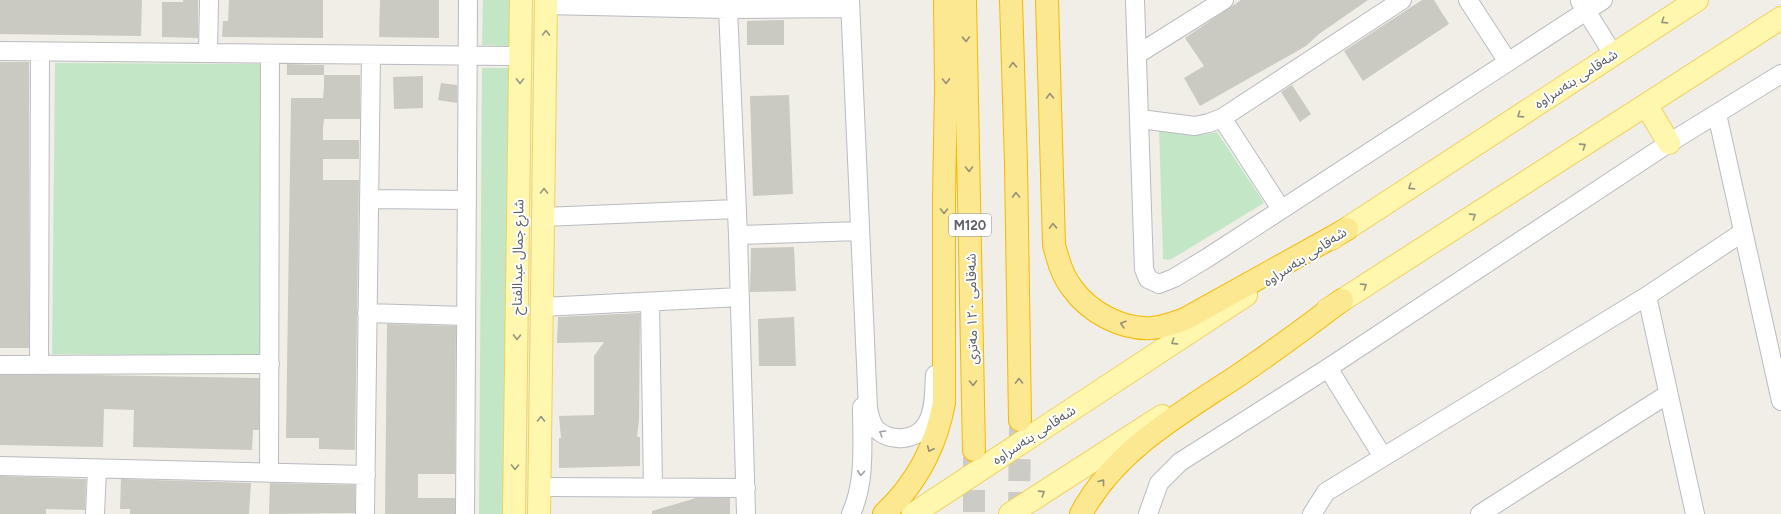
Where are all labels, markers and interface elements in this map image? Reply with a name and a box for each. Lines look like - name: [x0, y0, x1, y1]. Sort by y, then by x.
- one-way arrow: [1661, 16, 1668, 24]
- one-way arrow: [541, 30, 550, 36]
- one-way arrow: [962, 36, 970, 42]
- street label: شەقامی بنەسراوە: [1531, 46, 1621, 112]
- one-way arrow: [1008, 62, 1017, 68]
- one-way arrow: [516, 78, 524, 84]
- one-way arrow: [942, 78, 950, 84]
- one-way arrow: [1045, 93, 1054, 99]
- one-way arrow: [1517, 110, 1524, 118]
- one-way arrow: [1578, 144, 1585, 151]
- one-way arrow: [965, 166, 974, 172]
- one-way arrow: [1409, 182, 1416, 189]
- one-way arrow: [539, 188, 548, 194]
- one-way arrow: [1012, 192, 1021, 198]
- street label: شارع جمال عبدالفتاح: [508, 199, 530, 315]
- one-way arrow: [940, 208, 948, 214]
- one-way arrow: [1469, 213, 1476, 221]
- road number: M120: [949, 214, 991, 236]
- one-way arrow: [1049, 223, 1057, 229]
- street label: شەقامی بنەسراوە: [1260, 224, 1350, 290]
- street label: شەقامی ١٢٠ مەتری: [963, 253, 981, 365]
- one-way arrow: [1360, 284, 1367, 291]
- one-way arrow: [1120, 320, 1127, 329]
- one-way arrow: [513, 334, 521, 340]
- one-way arrow: [1171, 338, 1178, 345]
- one-way arrow: [1015, 378, 1024, 384]
- one-way arrow: [969, 380, 977, 386]
- street label: شەقامی بنەسراوە: [989, 402, 1079, 468]
- one-way arrow: [536, 416, 545, 422]
- one-way arrow: [879, 430, 886, 437]
- one-way arrow: [927, 445, 935, 452]
- one-way arrow: [511, 464, 519, 470]
- one-way arrow: [857, 470, 866, 476]
- one-way arrow: [1098, 479, 1105, 486]
- one-way arrow: [1038, 491, 1045, 498]

